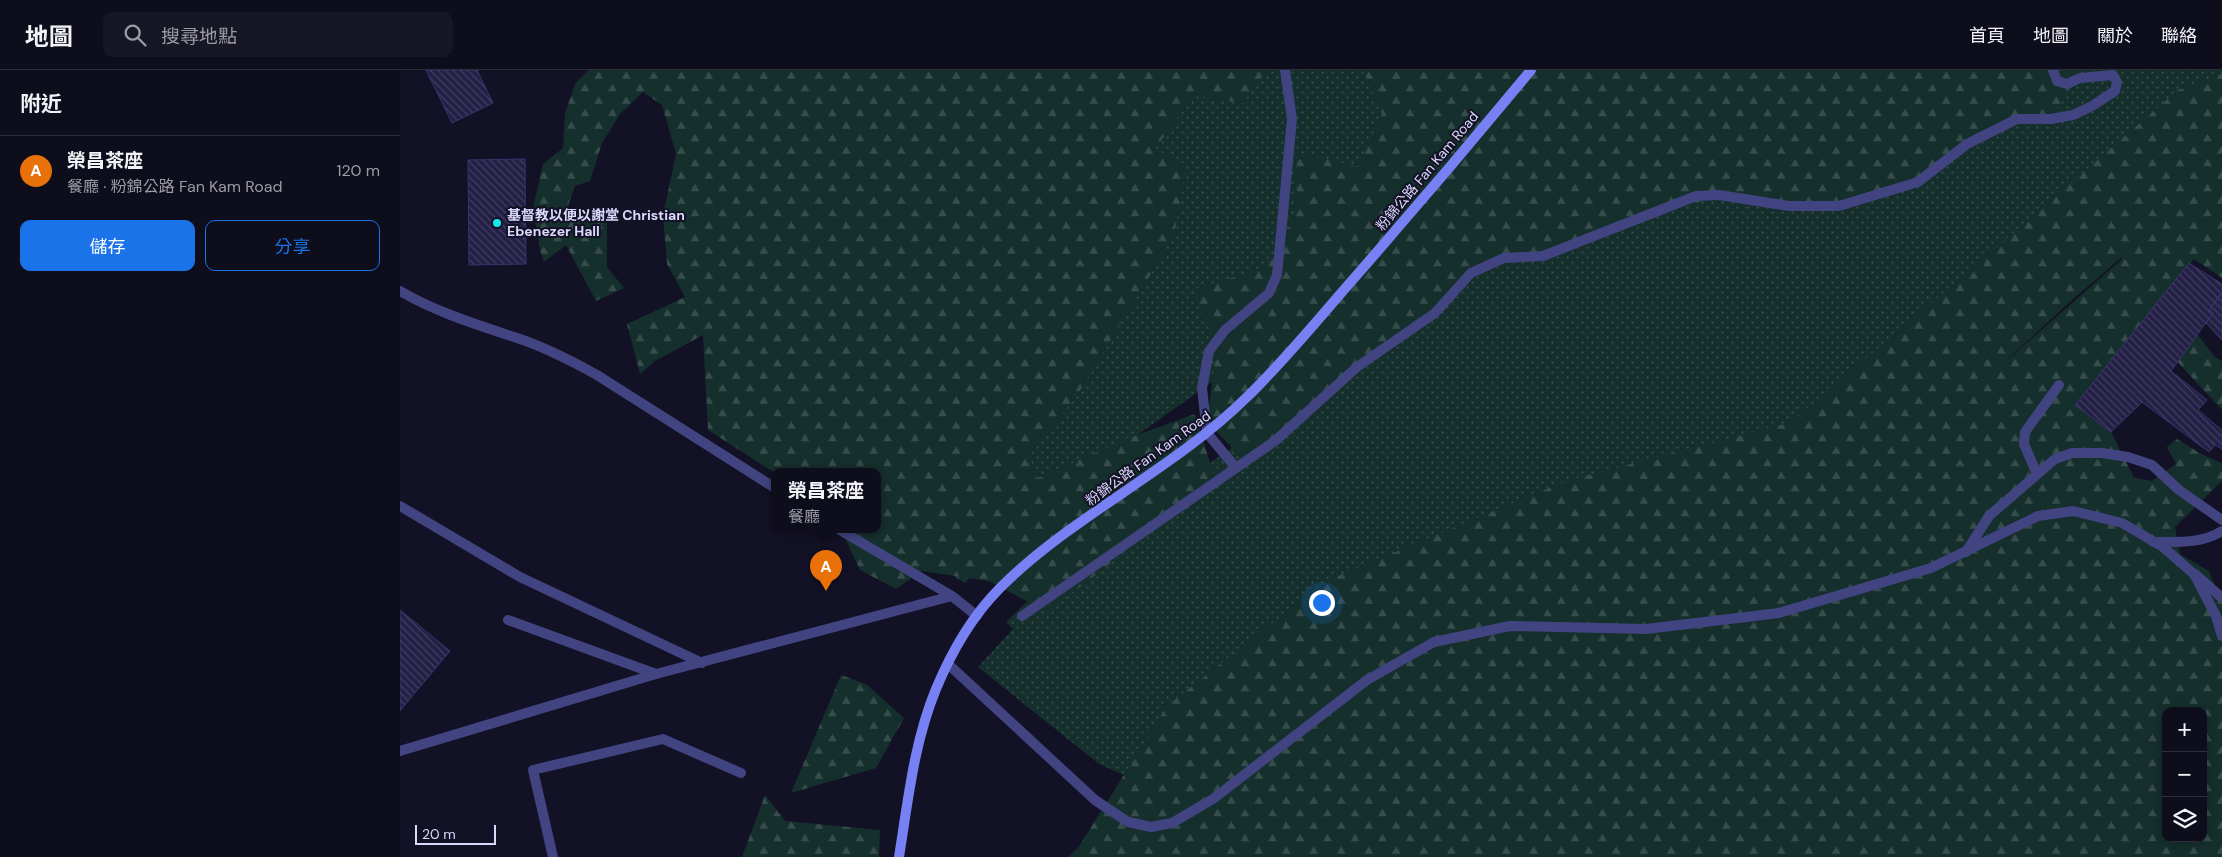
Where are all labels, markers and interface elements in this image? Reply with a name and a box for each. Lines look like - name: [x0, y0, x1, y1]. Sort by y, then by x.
- search box: [103, 12, 453, 57]
- text: 地圖: [25, 21, 73, 52]
- icon: search: [121, 21, 149, 49]
- text: 搜尋地點: [161, 24, 237, 49]
- text: 首頁: [1969, 24, 2005, 48]
- text: 地圖: [2033, 24, 2069, 48]
- text: 關於: [2097, 24, 2133, 48]
- text: 聯絡: [2161, 24, 2197, 48]
- text: 附近: [20, 90, 62, 118]
- street label: 粉錦公路 Fan Kam Road: [1372, 108, 1482, 234]
- text: 榮昌茶座: [67, 148, 143, 173]
- text: A: [30, 160, 42, 181]
- text: 120 m: [336, 160, 380, 181]
- text: 餐廳 · 粉錦公路 Fan Kam Road: [67, 176, 283, 197]
- place label: 基督教以便以謝堂 Christian Ebenezer Hall: [507, 206, 685, 240]
- marker: 基督教以便以謝堂 Christian Ebenezer Hall: [491, 217, 503, 229]
- button: 儲存: [20, 220, 195, 271]
- button: 分享: [205, 220, 380, 271]
- street label: 粉錦公路 Fan Kam Road: [1082, 407, 1214, 509]
- popup: [771, 468, 881, 533]
- text: 榮昌茶座: [788, 478, 864, 503]
- text: 餐廳: [788, 506, 820, 527]
- pin: A: [810, 550, 842, 591]
- your location: [1309, 590, 1335, 616]
- map controls: [2162, 707, 2207, 842]
- button: +: [2162, 707, 2207, 752]
- button: −: [2162, 752, 2207, 797]
- button: layers: [2162, 797, 2207, 842]
- scale bar: [415, 822, 496, 845]
- text: 20 m: [422, 825, 456, 843]

